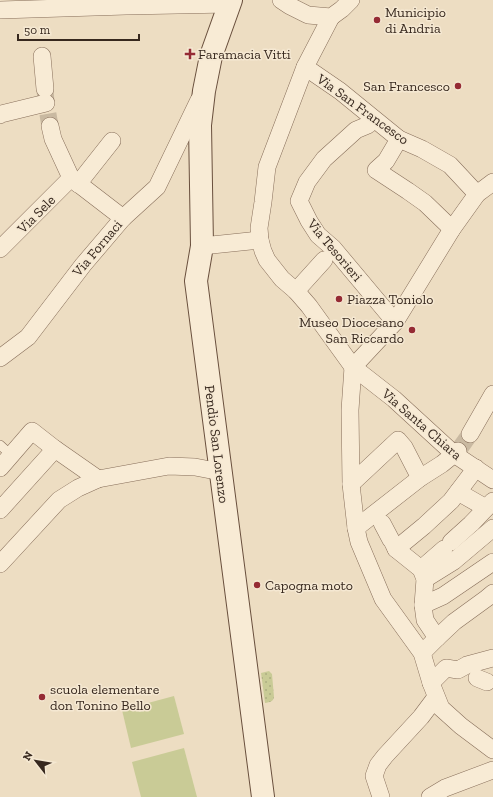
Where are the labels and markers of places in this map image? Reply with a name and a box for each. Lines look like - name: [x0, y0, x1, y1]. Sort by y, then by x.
- place label: Municipio di Andria: [385, 4, 446, 37]
- marker: Municipio di Andria: [372, 15, 382, 25]
- place label: Faramacia Vitti: [198, 46, 291, 63]
- marker: Faramacia Vitti: [185, 49, 195, 59]
- place label: San Francesco: [363, 78, 450, 95]
- marker: San Francesco: [453, 81, 463, 91]
- place label: Piazza Toniolo: [347, 291, 433, 308]
- marker: Piazza Toniolo: [334, 294, 344, 304]
- place label: Museo Diocesano San Riccardo: [299, 314, 404, 347]
- marker: Museo Diocesano San Riccardo: [407, 325, 417, 335]
- place label: Capogna moto: [265, 577, 353, 594]
- marker: Capogna moto: [252, 580, 262, 590]
- place label: scuola elementare don Tonino Bello: [50, 681, 160, 714]
- marker: scuola elementare don Tonino Bello: [37, 692, 47, 702]

